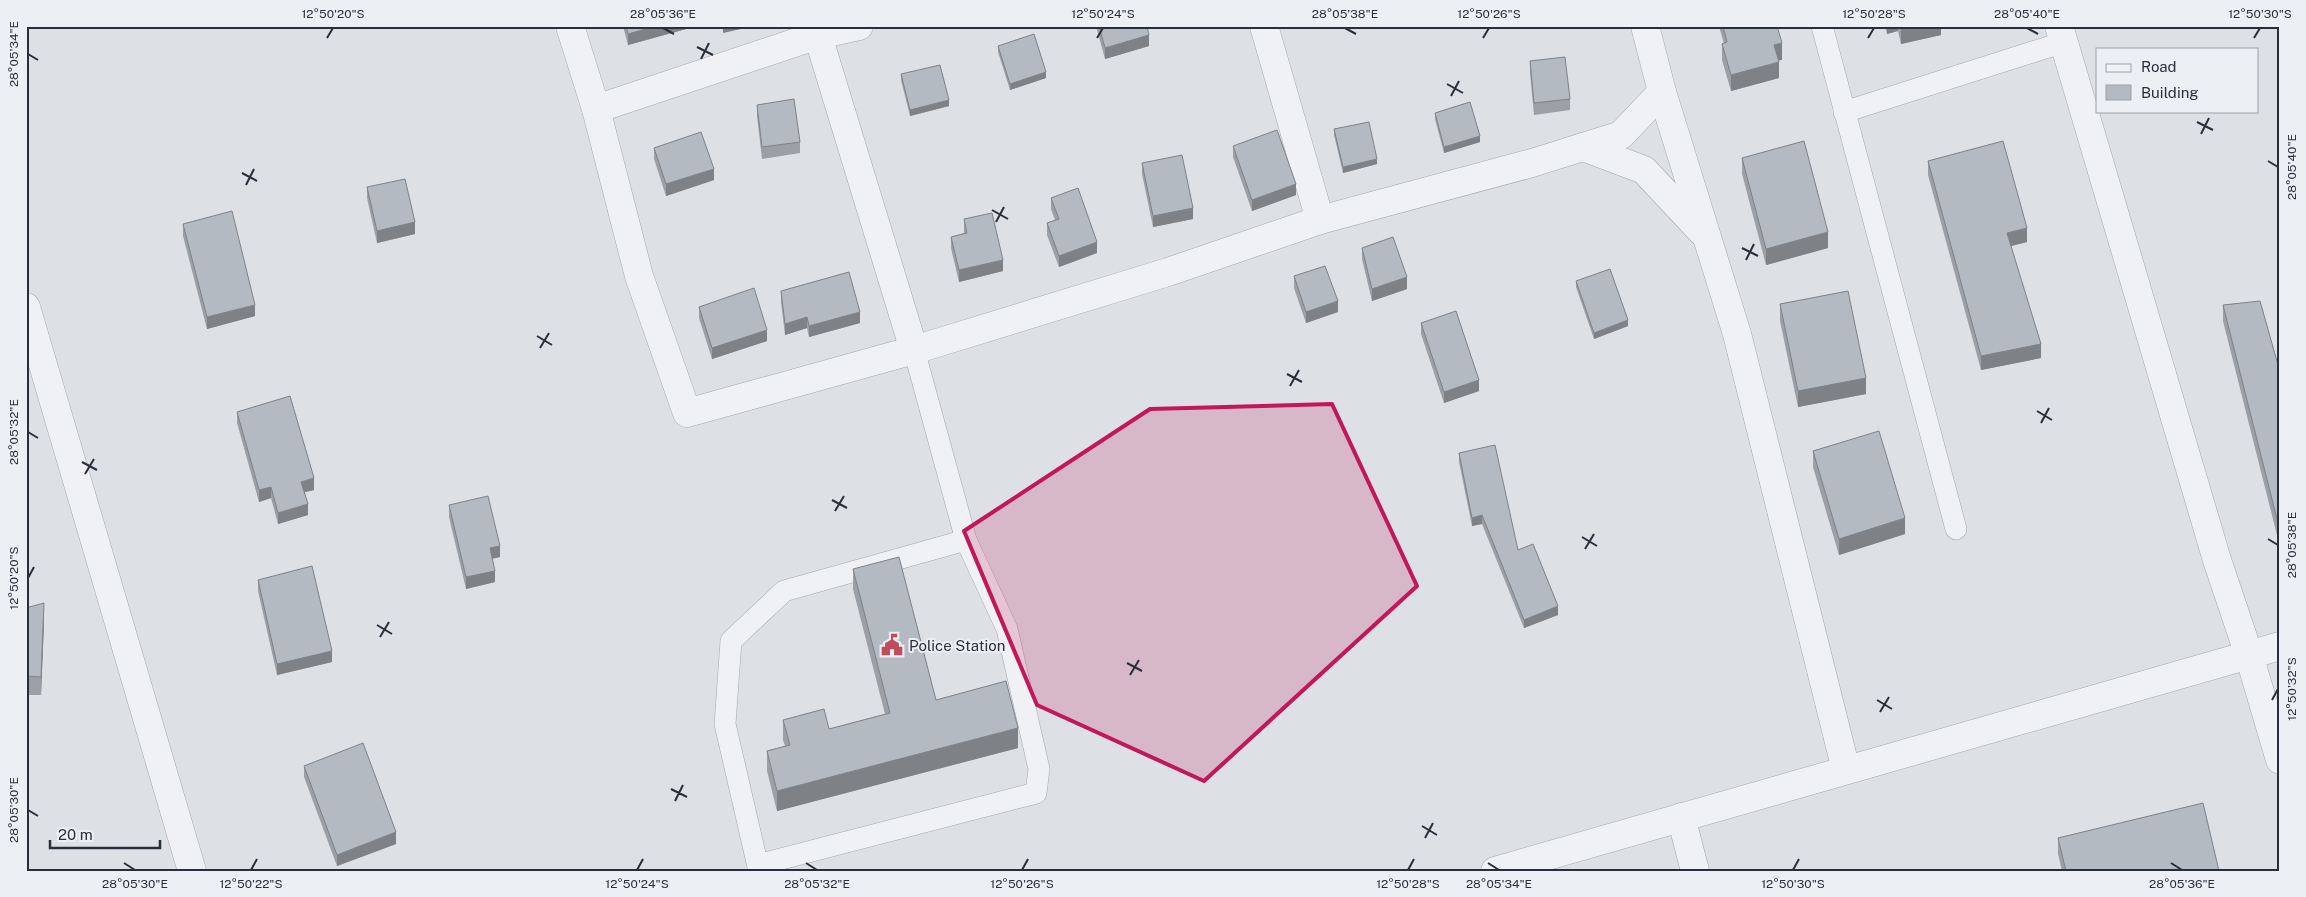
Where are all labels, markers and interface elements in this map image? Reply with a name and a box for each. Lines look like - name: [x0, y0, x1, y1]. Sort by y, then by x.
- text: 12°50'20"S: [301, 7, 365, 21]
- text: 28°05'36"E: [630, 7, 696, 21]
- text: 12°50'24"S: [1071, 7, 1135, 21]
- text: 28°05'38"E: [1312, 7, 1378, 21]
- text: 12°50'26"S: [1457, 7, 1521, 21]
- text: 12°50'28"S: [1842, 7, 1906, 21]
- text: 28°05'40"E: [1994, 7, 2060, 21]
- text: 12°50'30"S: [2228, 7, 2292, 21]
- text: 28°05'34"E: [7, 21, 21, 87]
- legend: [2096, 48, 2258, 112]
- text: Road: [2141, 58, 2177, 75]
- text: Building: [2141, 84, 2199, 101]
- text: 28°05'40"E: [2285, 134, 2299, 200]
- text: 28°05'32"E: [7, 399, 21, 465]
- text: 28°05'38"E: [2285, 512, 2299, 578]
- text: 12°50'20"S: [7, 546, 21, 610]
- public building icon: Police Station: [879, 632, 905, 658]
- place label: Police Station: [909, 637, 1005, 654]
- text: 12°50'32"S: [2285, 657, 2299, 721]
- text: 28°05'30"E: [7, 777, 21, 843]
- scale bar: [50, 817, 160, 849]
- text: 20 m: [58, 826, 93, 843]
- text: 28°05'30"E: [102, 877, 168, 891]
- text: 12°50'22"S: [219, 877, 283, 891]
- text: 12°50'24"S: [605, 877, 669, 891]
- text: 28°05'32"E: [784, 877, 850, 891]
- text: 12°50'26"S: [990, 877, 1054, 891]
- text: 12°50'28"S: [1376, 877, 1440, 891]
- text: 28°05'34"E: [1466, 877, 1532, 891]
- text: 12°50'30"S: [1761, 877, 1825, 891]
- text: 28°05'36"E: [2149, 877, 2215, 891]

